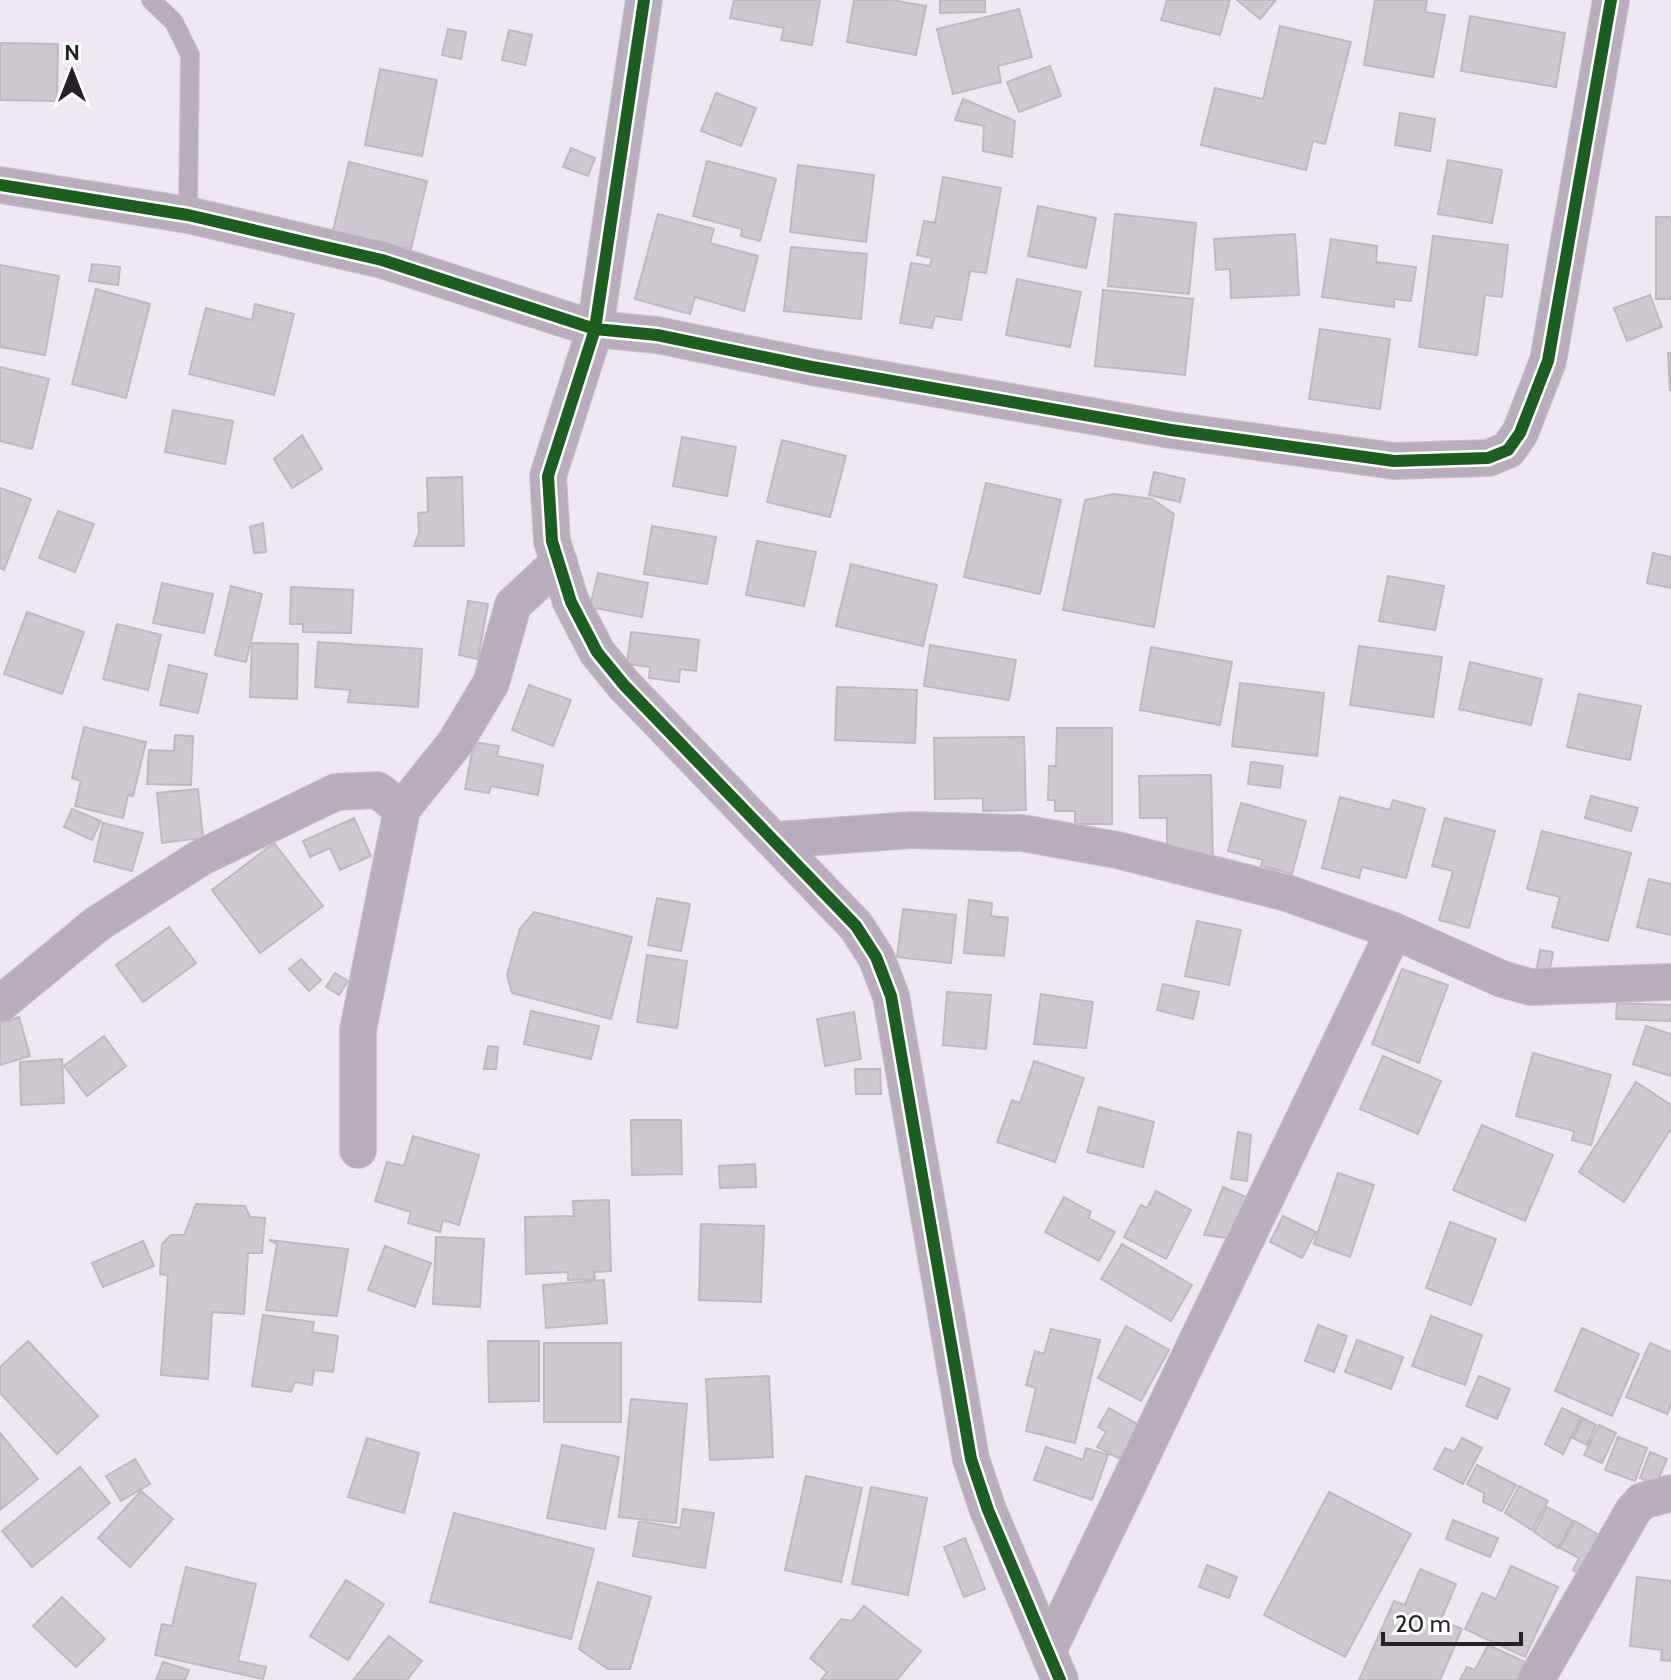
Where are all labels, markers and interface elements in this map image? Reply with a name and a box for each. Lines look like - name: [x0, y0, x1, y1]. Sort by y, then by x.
- north arrow: [32, 32, 112, 112]
- text: N: [64, 39, 80, 66]
- scale bar: [1383, 1596, 1521, 1646]
- text: 20 m: [1395, 1609, 1451, 1638]

